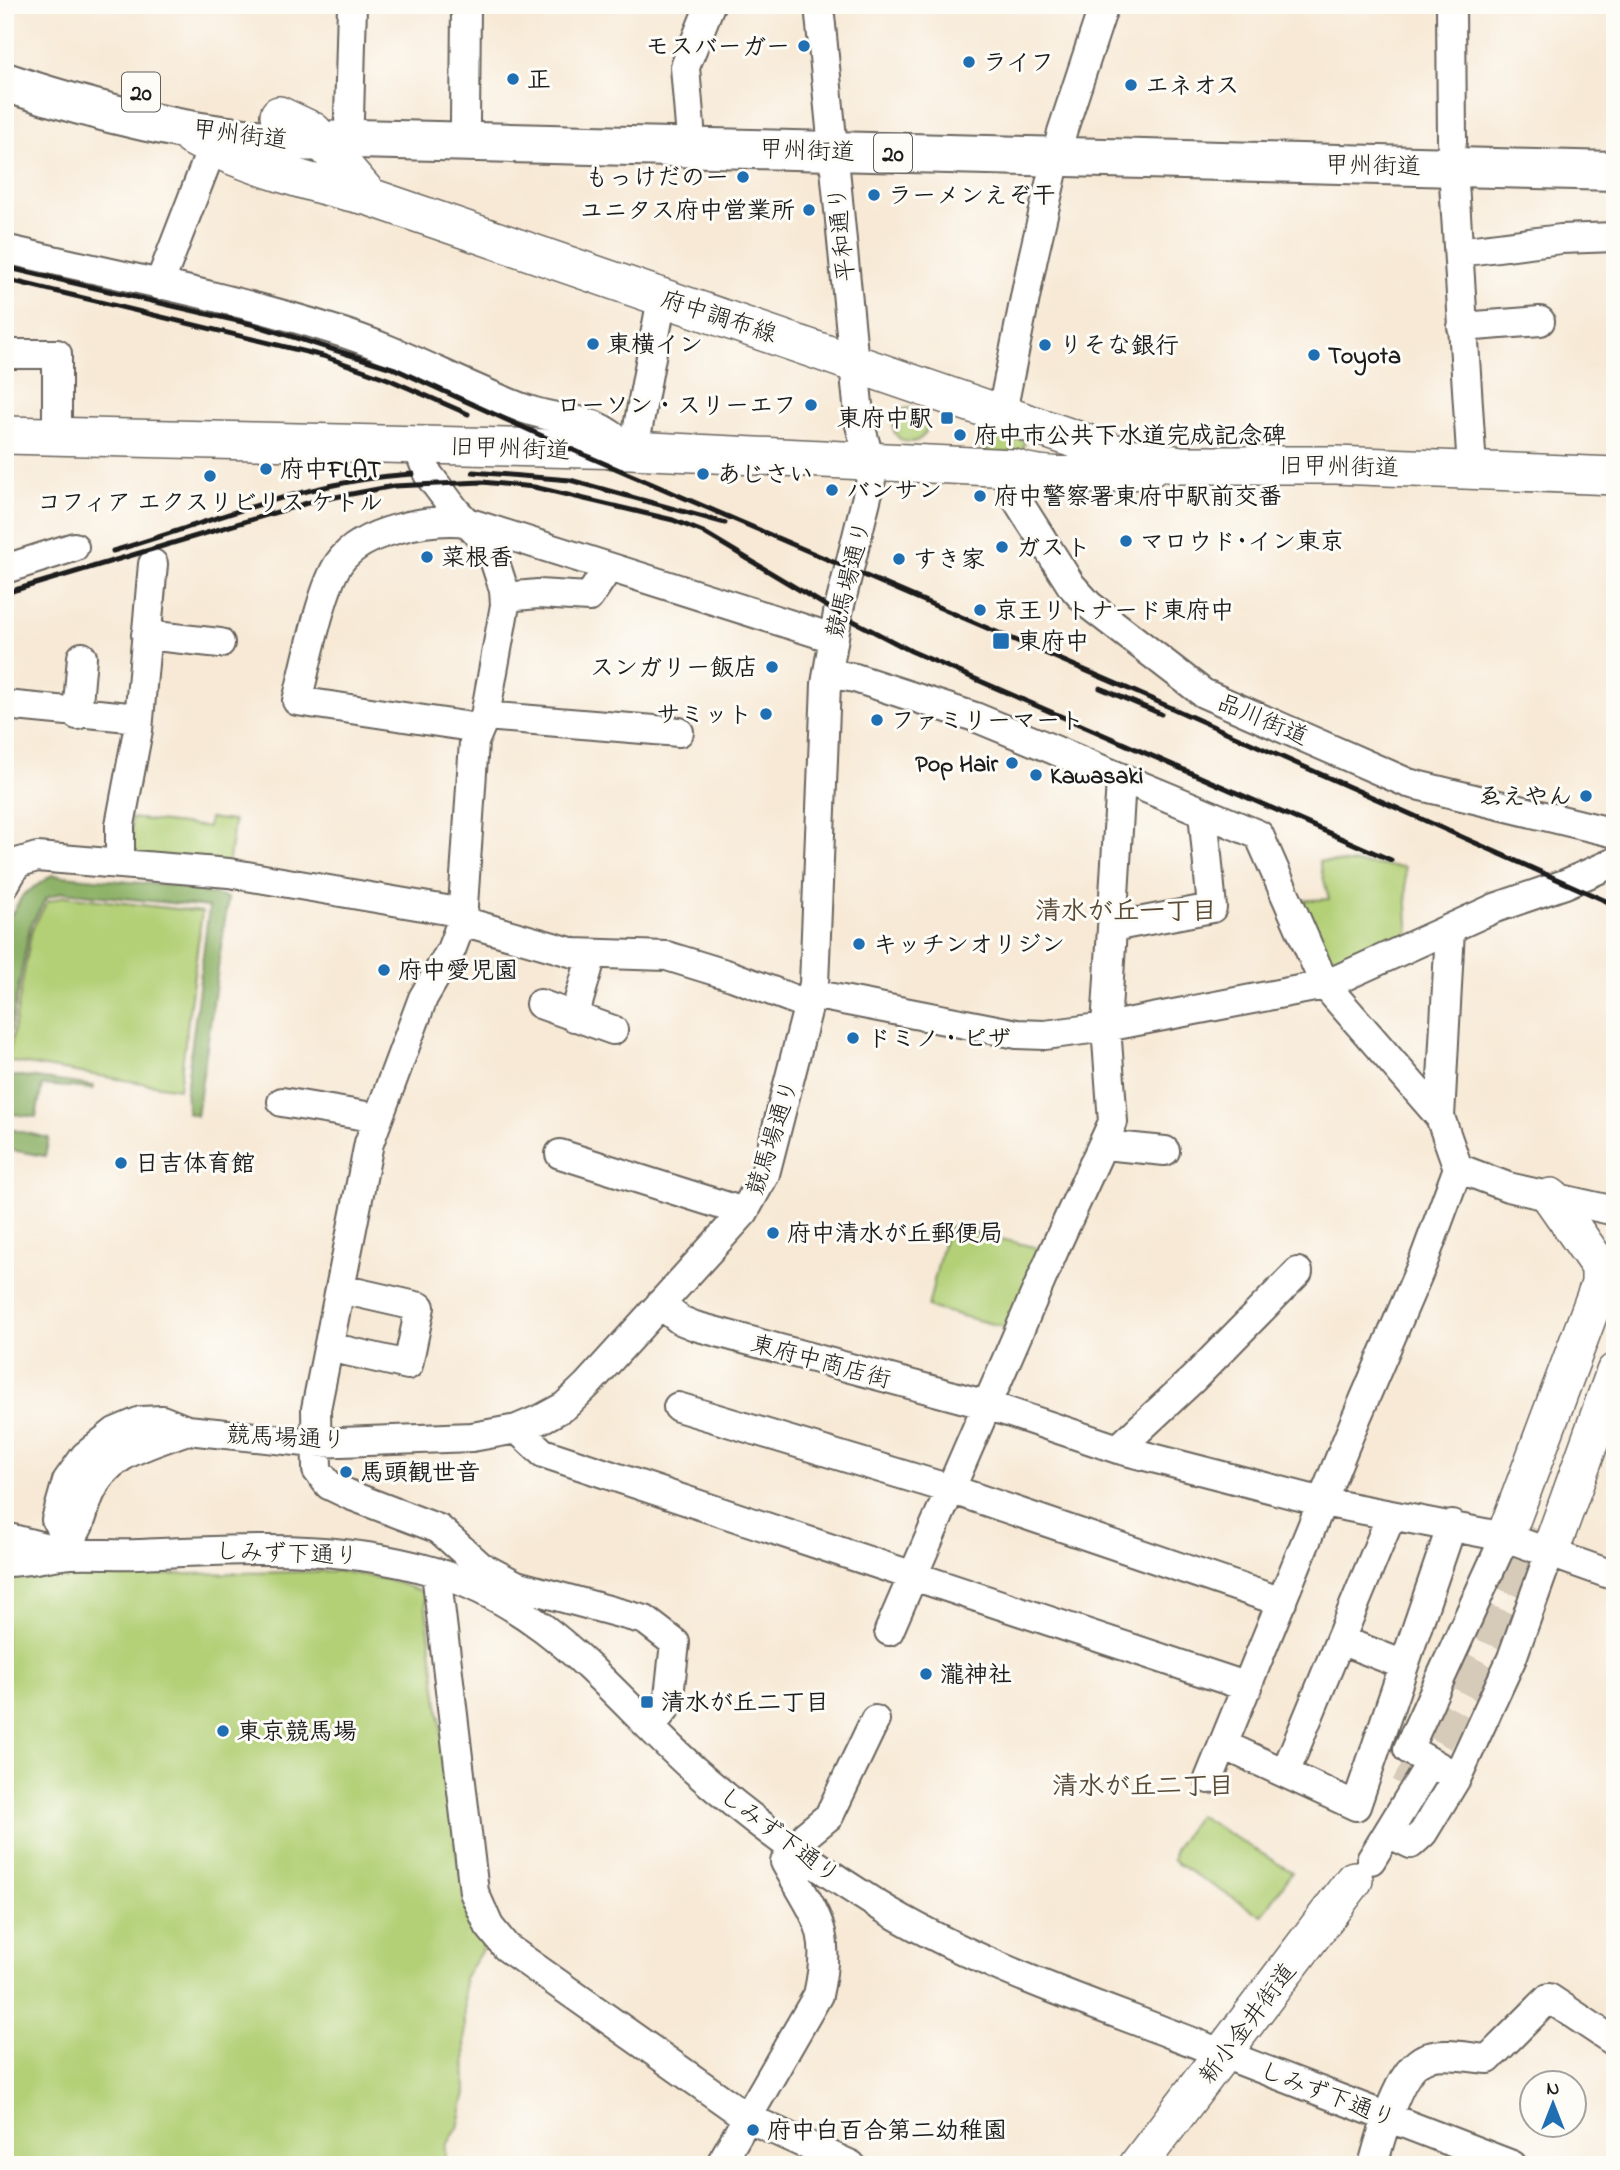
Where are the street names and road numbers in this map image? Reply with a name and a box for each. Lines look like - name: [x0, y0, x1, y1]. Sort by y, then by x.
- road number: 20: [122, 72, 160, 111]
- street label: 甲州街道: [190, 113, 289, 160]
- street label: 甲州街道: [758, 133, 855, 172]
- road number: 20: [874, 134, 912, 172]
- street label: 甲州街道: [1325, 149, 1421, 186]
- street label: 平和通り: [821, 184, 866, 283]
- street label: 府中調布線: [656, 283, 781, 354]
- street label: 旧甲州街道: [449, 431, 570, 470]
- street label: 旧甲州街道: [1279, 450, 1399, 487]
- street label: 競馬場通り: [819, 517, 882, 642]
- street label: 品川街道: [1211, 686, 1313, 756]
- street label: 競馬場通り: [739, 1075, 810, 1200]
- street label: 東府中商店街: [746, 1328, 894, 1399]
- street label: 競馬場通り: [225, 1419, 347, 1460]
- street label: しみず下通り: [215, 1536, 359, 1575]
- street label: しみず下通り: [711, 1780, 846, 1894]
- street label: 新小金井街道: [1192, 1956, 1306, 2093]
- street label: しみず下通り: [1254, 2054, 1400, 2138]

